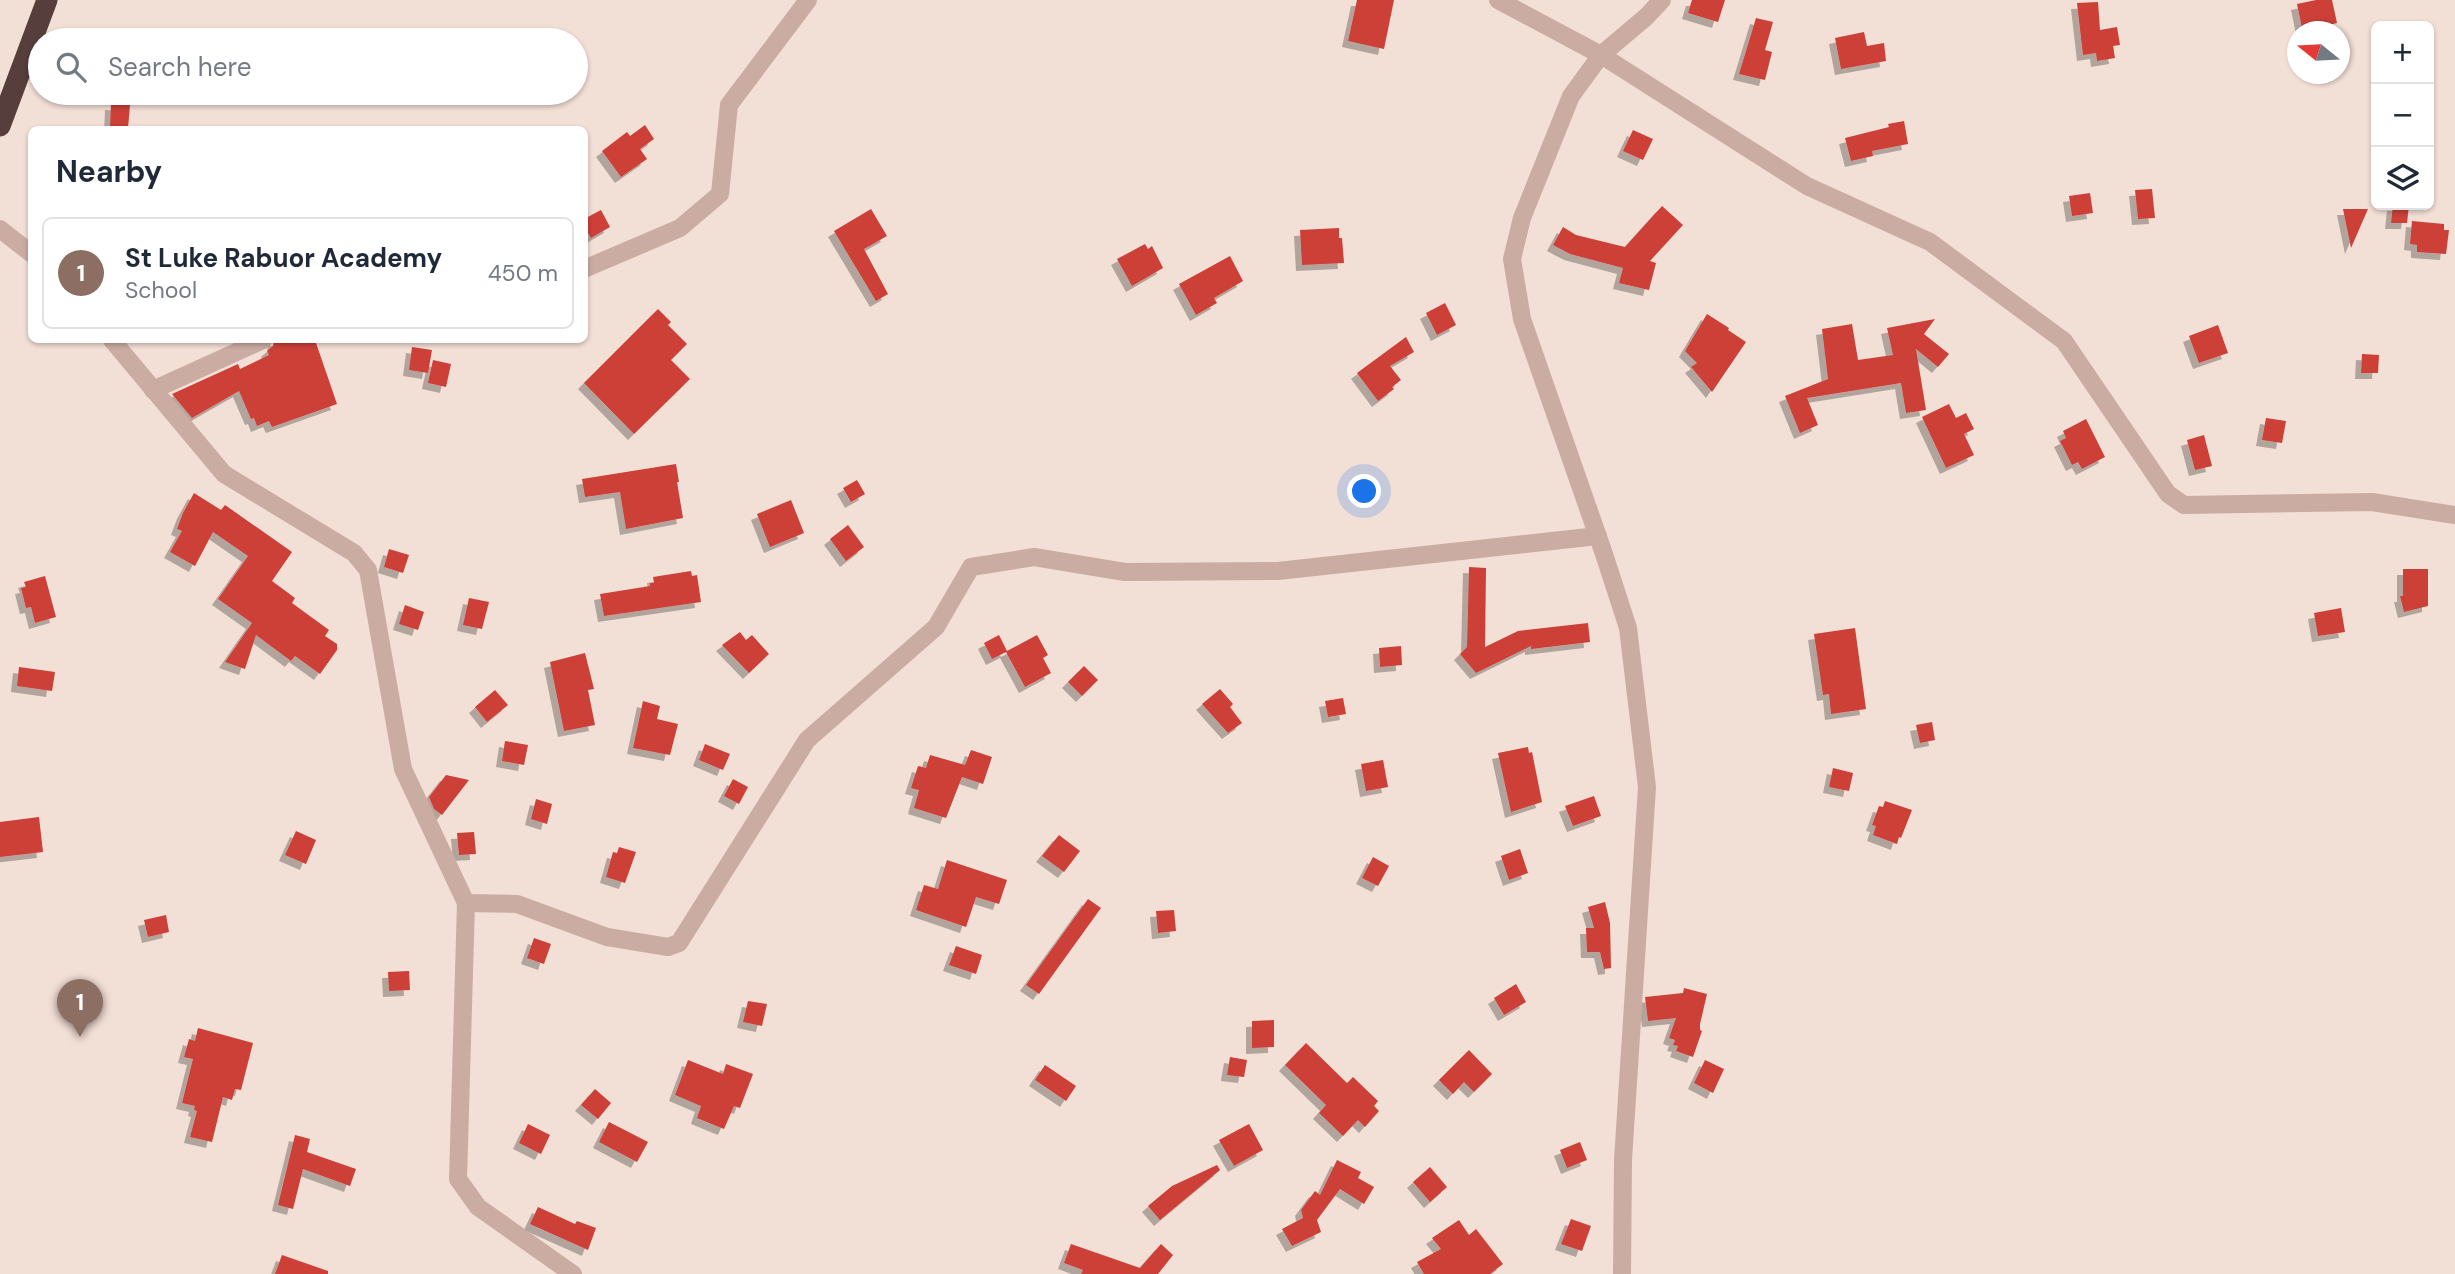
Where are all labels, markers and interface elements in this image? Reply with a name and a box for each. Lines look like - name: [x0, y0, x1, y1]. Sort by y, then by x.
- north arrow: [2287, 21, 2350, 84]
- map controls: [2371, 21, 2434, 210]
- button: +: [2371, 21, 2434, 84]
- search box: [28, 28, 588, 105]
- icon: search: [52, 48, 90, 86]
- text: Search here: [108, 50, 251, 84]
- button: −: [2371, 84, 2434, 147]
- button: layers: [2371, 147, 2434, 210]
- text: Nearby: [56, 152, 162, 191]
- text: St Luke Rabuor Academy: [125, 241, 442, 275]
- text: 1: [77, 258, 85, 288]
- text: 450 m: [488, 258, 558, 288]
- text: School: [125, 275, 197, 305]
- your location: [1347, 474, 1381, 508]
- pin: 1: [57, 979, 103, 1037]

